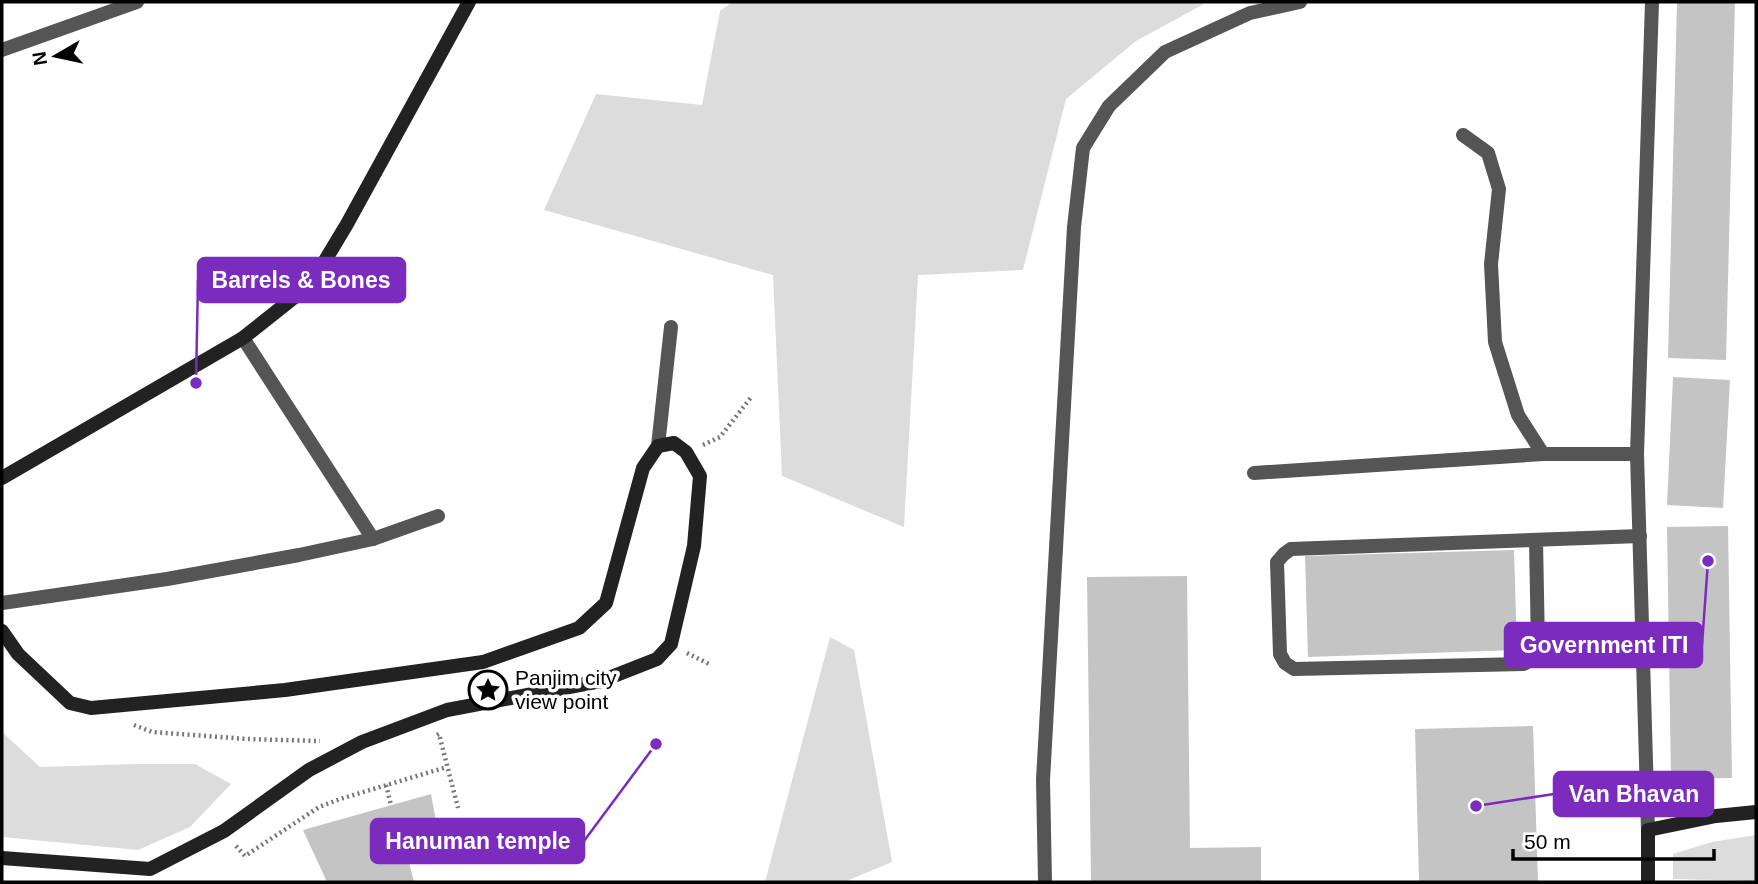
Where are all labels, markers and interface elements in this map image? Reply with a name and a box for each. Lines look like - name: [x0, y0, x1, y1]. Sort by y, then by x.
- north arrow: [21, 21, 91, 91]
- text: N: [28, 50, 51, 67]
- callout: Barrels & Bones: [198, 258, 405, 302]
- text: Barrels & Bones: [212, 267, 390, 293]
- callout: Government ITI: [1505, 623, 1702, 667]
- text: Government ITI: [1520, 632, 1688, 658]
- place label: Panjim city view point: [515, 666, 617, 713]
- place icon: Panjim city view point: [467, 669, 509, 711]
- callout: Van Bhavan: [1554, 772, 1713, 816]
- text: Van Bhavan: [1569, 781, 1699, 807]
- scale bar: [1513, 818, 1714, 862]
- callout: Hanuman temple: [371, 819, 584, 863]
- text: Hanuman temple: [385, 828, 571, 854]
- text: 50 m: [1524, 830, 1571, 853]

